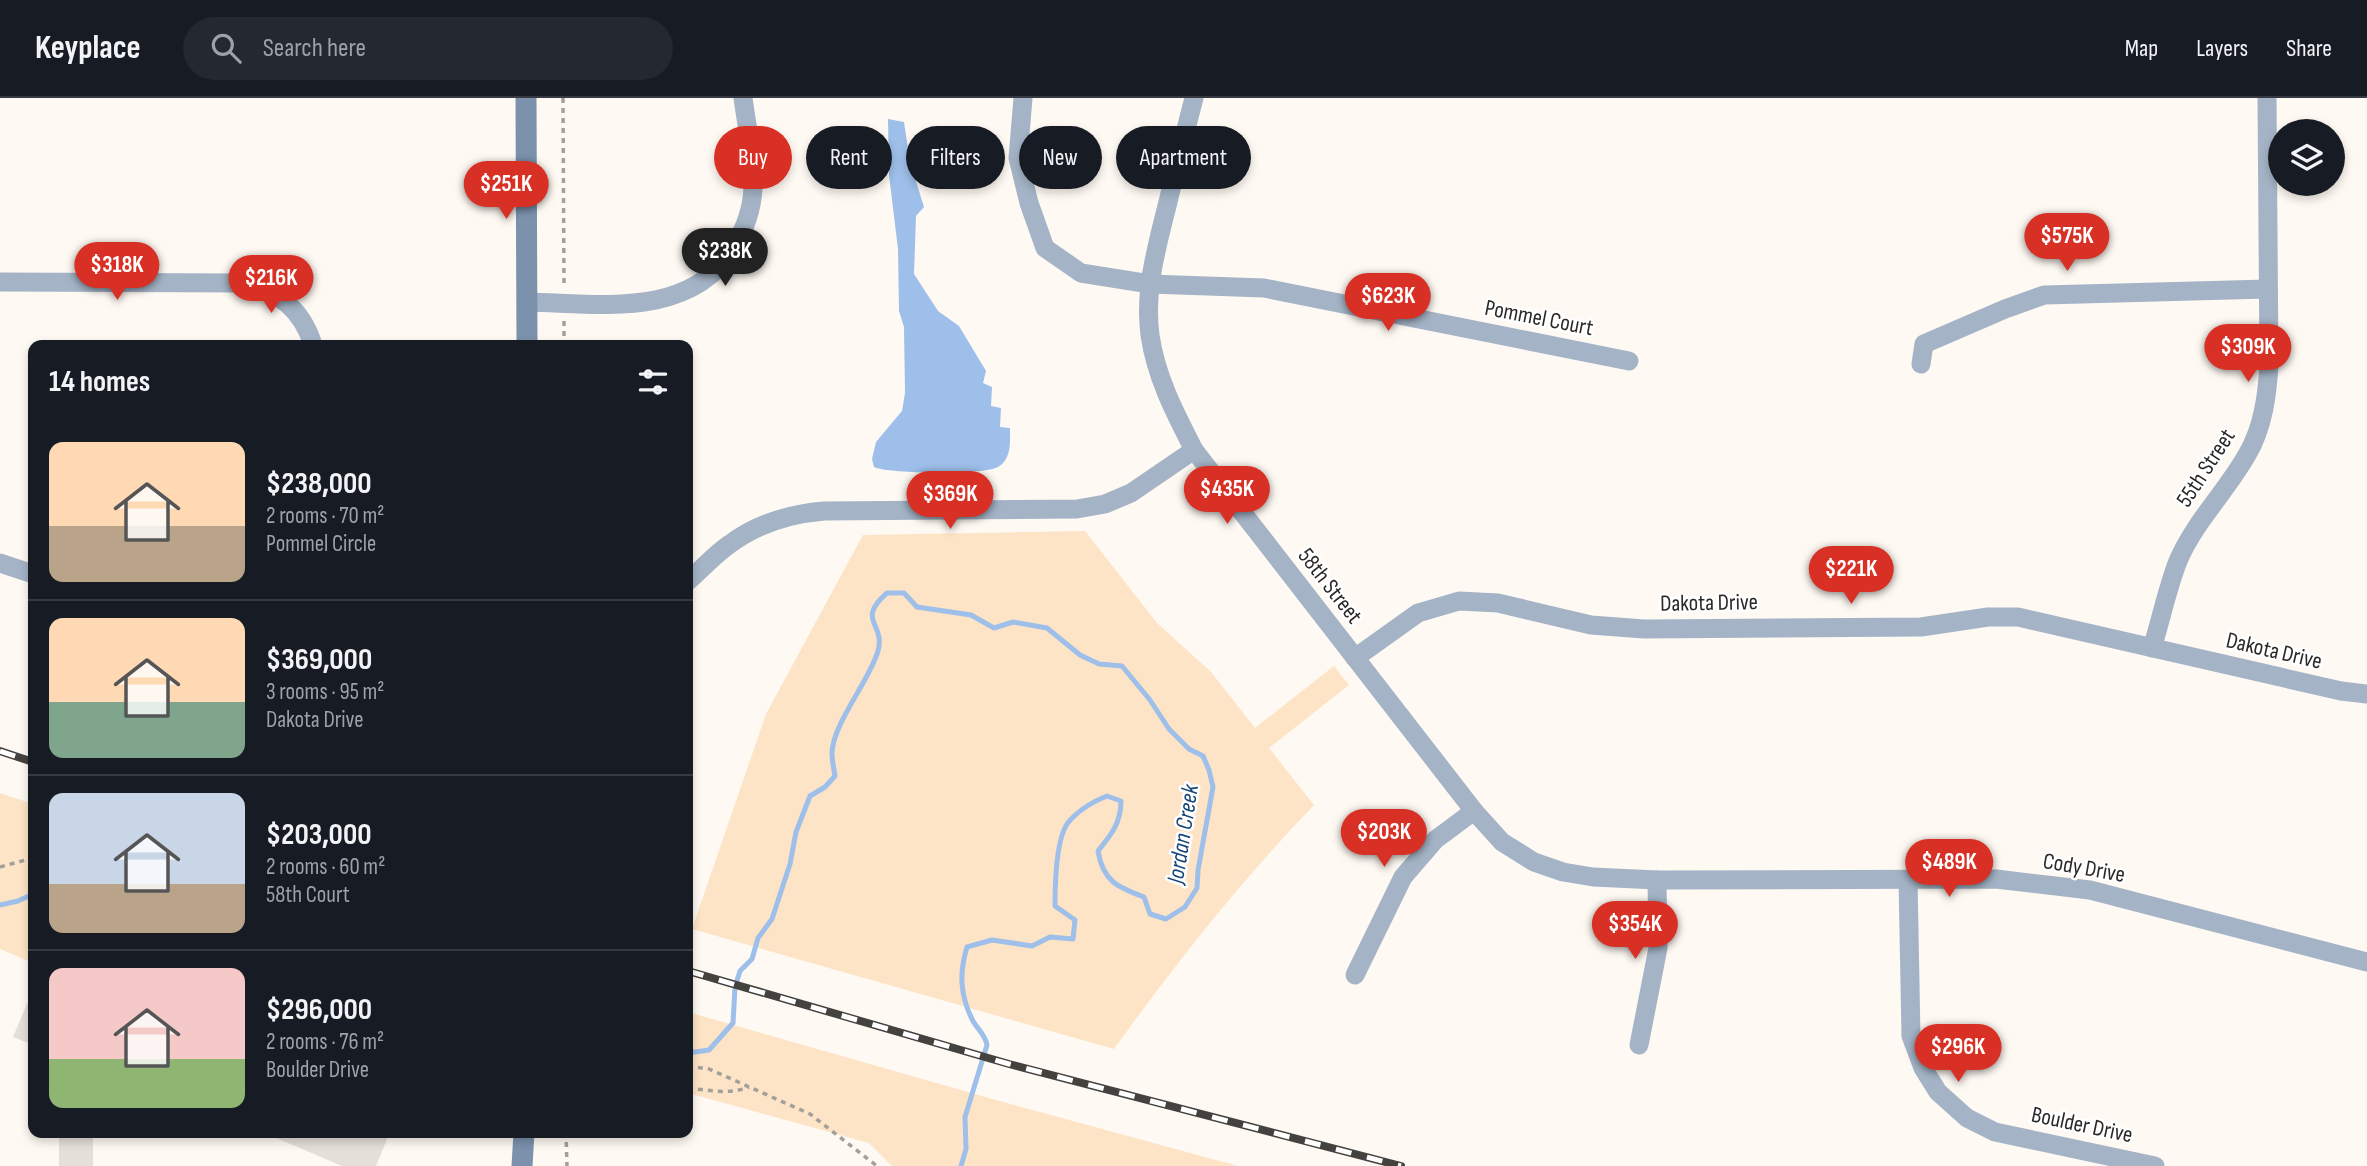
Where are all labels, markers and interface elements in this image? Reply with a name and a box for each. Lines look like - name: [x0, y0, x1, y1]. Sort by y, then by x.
- search box: [183, 17, 673, 80]
- text: Keyplace: [35, 28, 141, 68]
- icon: search: [207, 29, 245, 67]
- text: Search here: [263, 33, 366, 64]
- text: Map: [2125, 34, 2158, 63]
- text: Layers: [2196, 34, 2248, 63]
- text: Share: [2286, 34, 2332, 63]
- map controls: [2268, 119, 2345, 196]
- button: layers: [2268, 119, 2345, 196]
- chip: Buy: [714, 126, 792, 189]
- chip: Rent: [806, 126, 892, 189]
- chip: Filters: [906, 126, 1005, 189]
- chip: New: [1019, 126, 1102, 189]
- chip: Apartment: [1116, 126, 1251, 189]
- pin: $251K: [457, 162, 555, 221]
- text: $251K: [480, 170, 532, 198]
- pin: $575K: [2018, 214, 2116, 273]
- text: $575K: [2040, 222, 2094, 250]
- pin: $238K: [676, 228, 774, 288]
- text: $238K: [698, 237, 752, 265]
- pin: $318K: [68, 242, 166, 302]
- text: $318K: [90, 251, 144, 279]
- pin: $216K: [222, 256, 320, 315]
- text: $216K: [244, 264, 298, 292]
- pin: $623K: [1339, 274, 1437, 333]
- text: $623K: [1361, 282, 1415, 310]
- street label: Pommel Court: [1482, 294, 1596, 342]
- pin: $309K: [2199, 324, 2297, 384]
- text: $309K: [2220, 333, 2276, 361]
- icon: filters: [634, 363, 672, 401]
- text: 14 homes: [49, 364, 150, 400]
- street label: 55th Street: [2170, 424, 2242, 512]
- text: $238,000: [266, 466, 372, 502]
- pin: $435K: [1178, 466, 1276, 526]
- icon: home: [105, 470, 189, 554]
- pin: $369K: [901, 472, 999, 531]
- text: $435K: [1200, 475, 1254, 503]
- text: $369K: [922, 480, 978, 508]
- text: 2 rooms · 70 m²: [266, 502, 384, 530]
- text: Pommel Circle: [266, 530, 376, 558]
- street label: 58th Street: [1292, 543, 1368, 629]
- pin: $221K: [1802, 546, 1900, 606]
- text: $221K: [1825, 555, 1877, 583]
- street label: Dakota Drive: [1660, 588, 1758, 618]
- street label: Dakota Drive: [2223, 626, 2325, 676]
- text: $369,000: [266, 642, 372, 678]
- icon: home: [105, 646, 189, 730]
- text: 3 rooms · 95 m²: [266, 678, 385, 706]
- text: Dakota Drive: [266, 706, 364, 734]
- water label: Jordan Creek: [1161, 781, 1205, 887]
- pin: $203K: [1335, 810, 1433, 869]
- text: $203,000: [266, 817, 371, 853]
- text: $203K: [1357, 818, 1411, 846]
- icon: home: [105, 821, 189, 905]
- pin: $489K: [1900, 840, 1998, 899]
- street label: Cody Drive: [2041, 847, 2127, 889]
- text: $489K: [1921, 848, 1977, 876]
- text: 2 rooms · 60 m²: [266, 853, 385, 881]
- text: 58th Court: [266, 881, 350, 909]
- pin: $354K: [1586, 902, 1684, 961]
- text: $354K: [1608, 910, 1662, 938]
- text: $296,000: [266, 992, 372, 1028]
- icon: home: [105, 996, 189, 1080]
- pin: $296K: [1909, 1024, 2007, 1084]
- text: 2 rooms · 76 m²: [266, 1028, 384, 1056]
- text: $296K: [1931, 1033, 1985, 1061]
- text: Boulder Drive: [266, 1056, 369, 1084]
- street label: Boulder Drive: [2029, 1101, 2135, 1149]

